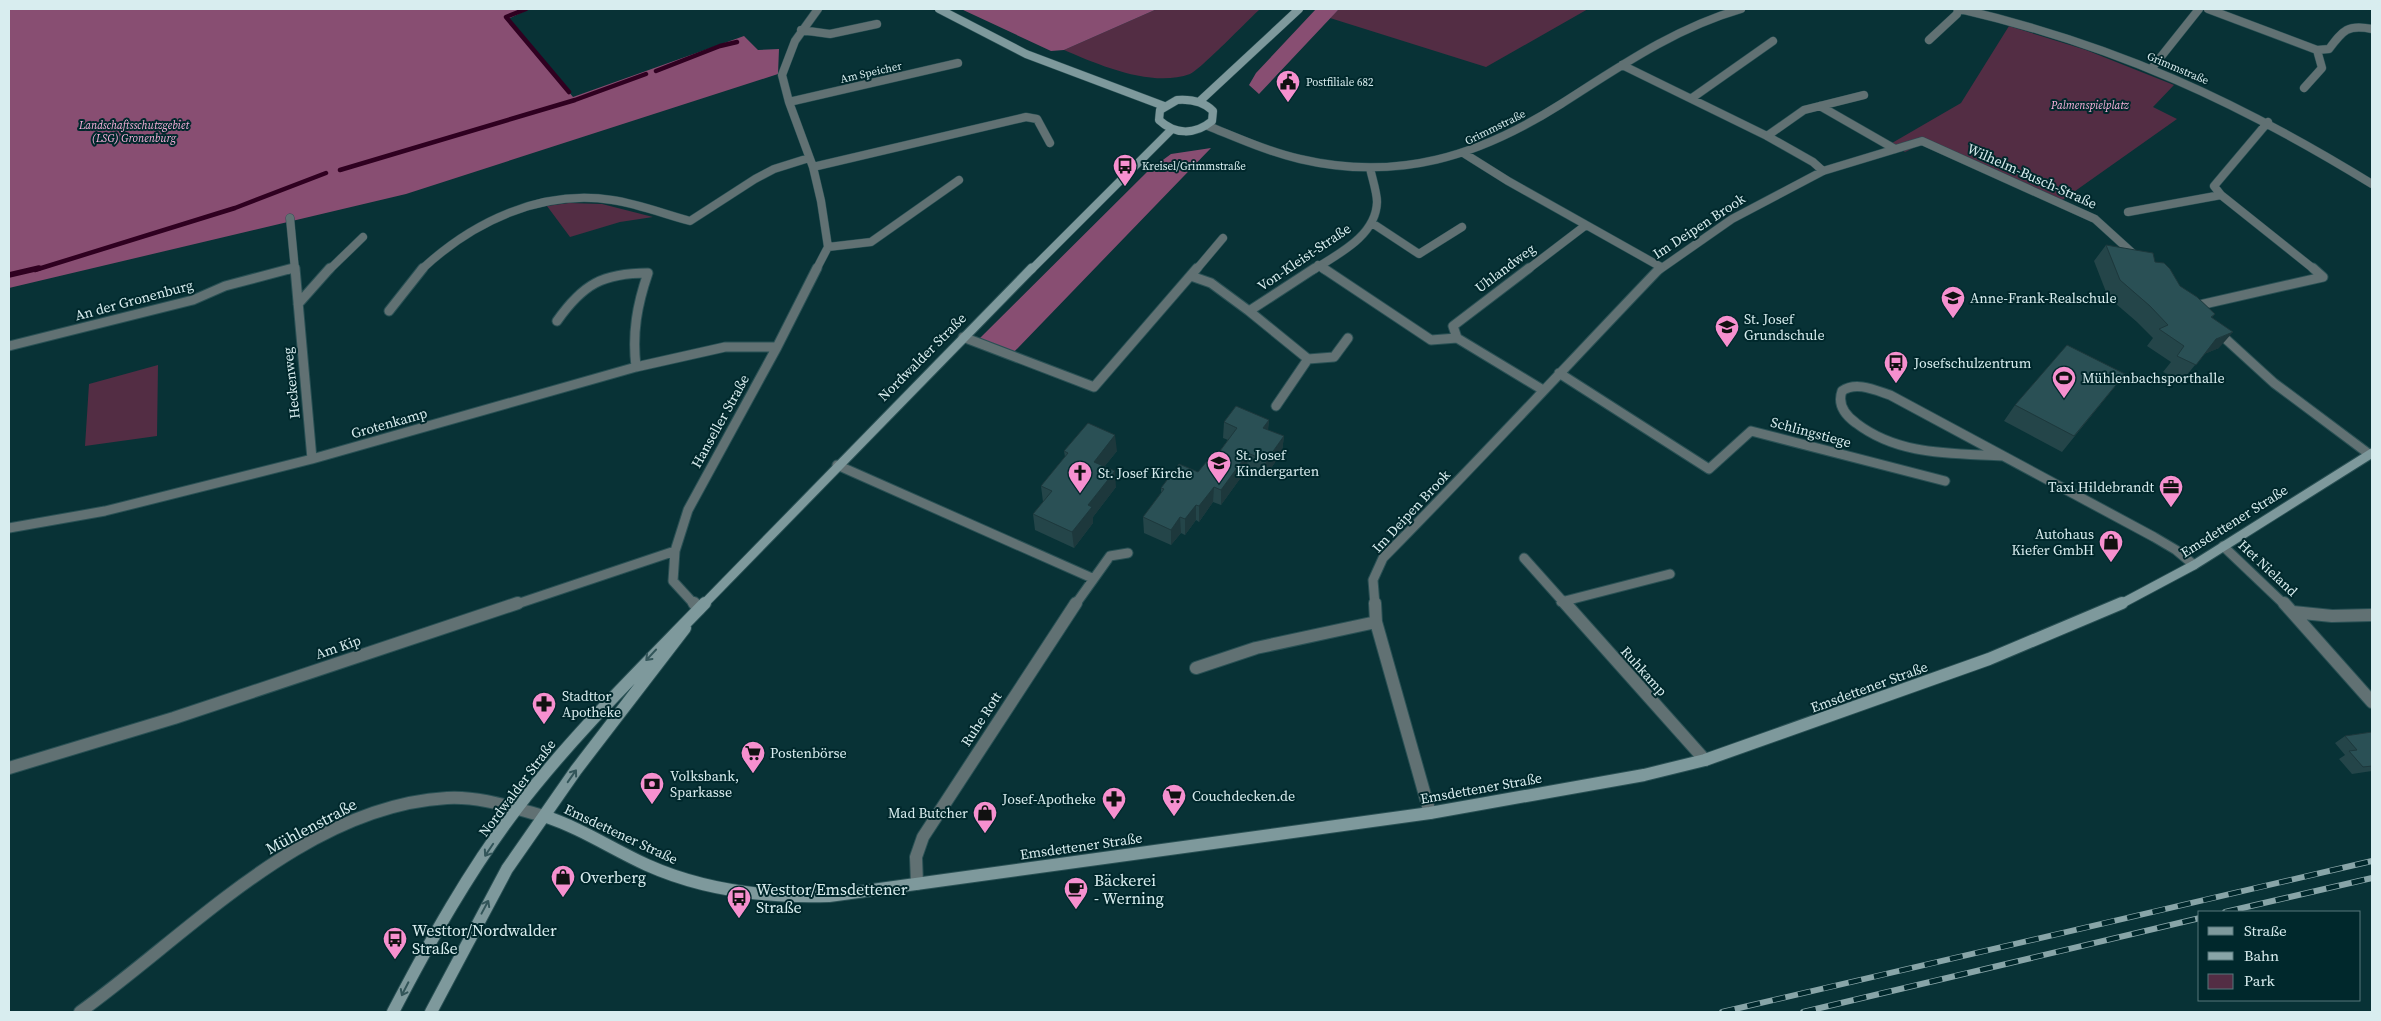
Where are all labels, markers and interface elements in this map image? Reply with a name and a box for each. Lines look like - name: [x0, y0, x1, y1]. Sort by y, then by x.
- street label: Grimmstraße: [2145, 49, 2211, 88]
- street label: Am Speicher: [839, 58, 904, 87]
- public building icon: Postfiliale 682: [1275, 69, 1301, 103]
- place label: Postfiliale 682: [1306, 75, 1374, 90]
- park label: Palmenspielplatz: [2050, 98, 2130, 113]
- street label: Grimmstraße: [1462, 106, 1528, 149]
- park label: Landschaftsschutzgebiet (LSG) Gronenburg: [78, 118, 189, 146]
- street label: Wilhelm-Busch-Straße: [1964, 138, 2100, 214]
- bus stop icon: Kreisel/Grimmstraße: [1112, 153, 1138, 187]
- place label: Kreisel/Grimmstraße: [1142, 159, 1246, 174]
- street label: Im Deipen Brook: [1649, 188, 1749, 263]
- street label: Von-Kleist-Straße: [1253, 218, 1355, 296]
- street label: Uhlandweg: [1471, 239, 1539, 297]
- street label: An der Gronenburg: [73, 275, 195, 325]
- school or university icon: Anne-Frank-Realschule: [1940, 285, 1966, 319]
- place label: Anne-Frank-Realschule: [1970, 288, 2117, 308]
- street label: Nordwalder Straße: [873, 308, 971, 406]
- place label: St. Josef Grundschule: [1744, 309, 1825, 345]
- school or university icon: St. Josef Grundschule: [1714, 314, 1740, 348]
- street label: Heckenweg: [277, 346, 305, 420]
- bus stop icon: Josefschulzentrum: [1883, 350, 1909, 384]
- place label: Josefschulzentrum: [1913, 353, 2032, 373]
- sports icon: Mühlenbachsporthalle: [2051, 365, 2077, 399]
- place label: Mühlenbachsporthalle: [2082, 368, 2225, 388]
- street label: Hanseller Straße: [686, 371, 754, 471]
- street label: Grotenkamp: [349, 403, 429, 443]
- street label: Schlingstiege: [1769, 412, 1853, 452]
- place label: St. Josef Kindergarten: [1236, 445, 1320, 481]
- school or university icon: St. Josef Kindergarten: [1206, 450, 1232, 484]
- church icon: St. Josef Kirche: [1067, 460, 1093, 494]
- place label: St. Josef Kirche: [1098, 463, 1193, 483]
- street label: Im Deipen Brook: [1367, 465, 1455, 557]
- office icon: Taxi Hildebrandt: [2158, 474, 2184, 508]
- place label: Taxi Hildebrandt: [2048, 477, 2154, 497]
- street label: Emsdettener Straße: [2176, 480, 2292, 562]
- place label: Autohaus Kiefer GmbH: [2011, 524, 2094, 560]
- shop icon: Autohaus Kiefer GmbH: [2098, 529, 2124, 563]
- street label: Het Nieland: [2234, 535, 2302, 601]
- street label: Am Kip: [313, 630, 363, 664]
- street label: Ruhkamp: [1616, 642, 1672, 700]
- one-way arrow: [645, 648, 657, 661]
- street label: Emsdettener Straße: [1808, 657, 1930, 717]
- place label: Stadttor Apotheke: [562, 686, 621, 722]
- street label: Ruhe Rott: [956, 687, 1006, 750]
- pharmacy icon: Stadttor Apotheke: [531, 691, 557, 725]
- street label: Nordwalder Straße: [474, 735, 560, 841]
- supermarket icon: Postenbörse: [740, 740, 766, 774]
- place label: Postenbörse: [770, 743, 847, 763]
- place label: Volksbank, Sparkasse: [670, 766, 739, 802]
- street label: Emsdettener Straße: [1419, 767, 1543, 809]
- one-way arrow: [567, 769, 577, 783]
- bank icon: Volksbank, Sparkasse: [639, 771, 665, 805]
- supermarket icon: Couchdecken.de: [1161, 783, 1187, 817]
- pharmacy icon: Josef-Apotheke: [1101, 786, 1127, 820]
- place label: Couchdecken.de: [1192, 786, 1295, 806]
- place label: Josef-Apotheke: [1001, 789, 1096, 809]
- street label: Mühlenstraße: [262, 793, 360, 859]
- street label: Emsdettener Straße: [561, 799, 681, 869]
- shop icon: Mad Butcher: [972, 800, 998, 834]
- place label: Mad Butcher: [888, 803, 968, 823]
- street label: Emsdettener Straße: [1019, 828, 1143, 864]
- one-way arrow: [484, 842, 494, 856]
- shop icon: Overberg: [550, 864, 576, 898]
- place label: Overberg: [580, 866, 646, 888]
- place label: Bäckerei - Werning: [1094, 869, 1164, 909]
- cafe icon: Bäckerei - Werning: [1063, 876, 1089, 910]
- place label: Westtor/Emsdettener Straße: [756, 878, 908, 918]
- bus stop icon: Westtor/Emsdettener Straße: [726, 885, 752, 919]
- one-way arrow: [481, 900, 491, 915]
- legend: [2198, 911, 2361, 1001]
- place label: Westtor/Nordwalder Straße: [412, 919, 557, 959]
- text: Straße: [2244, 920, 2287, 941]
- bus stop icon: Westtor/Nordwalder Straße: [382, 926, 408, 960]
- text: Bahn: [2244, 945, 2279, 966]
- text: Park: [2244, 970, 2276, 991]
- one-way arrow: [400, 981, 409, 996]

